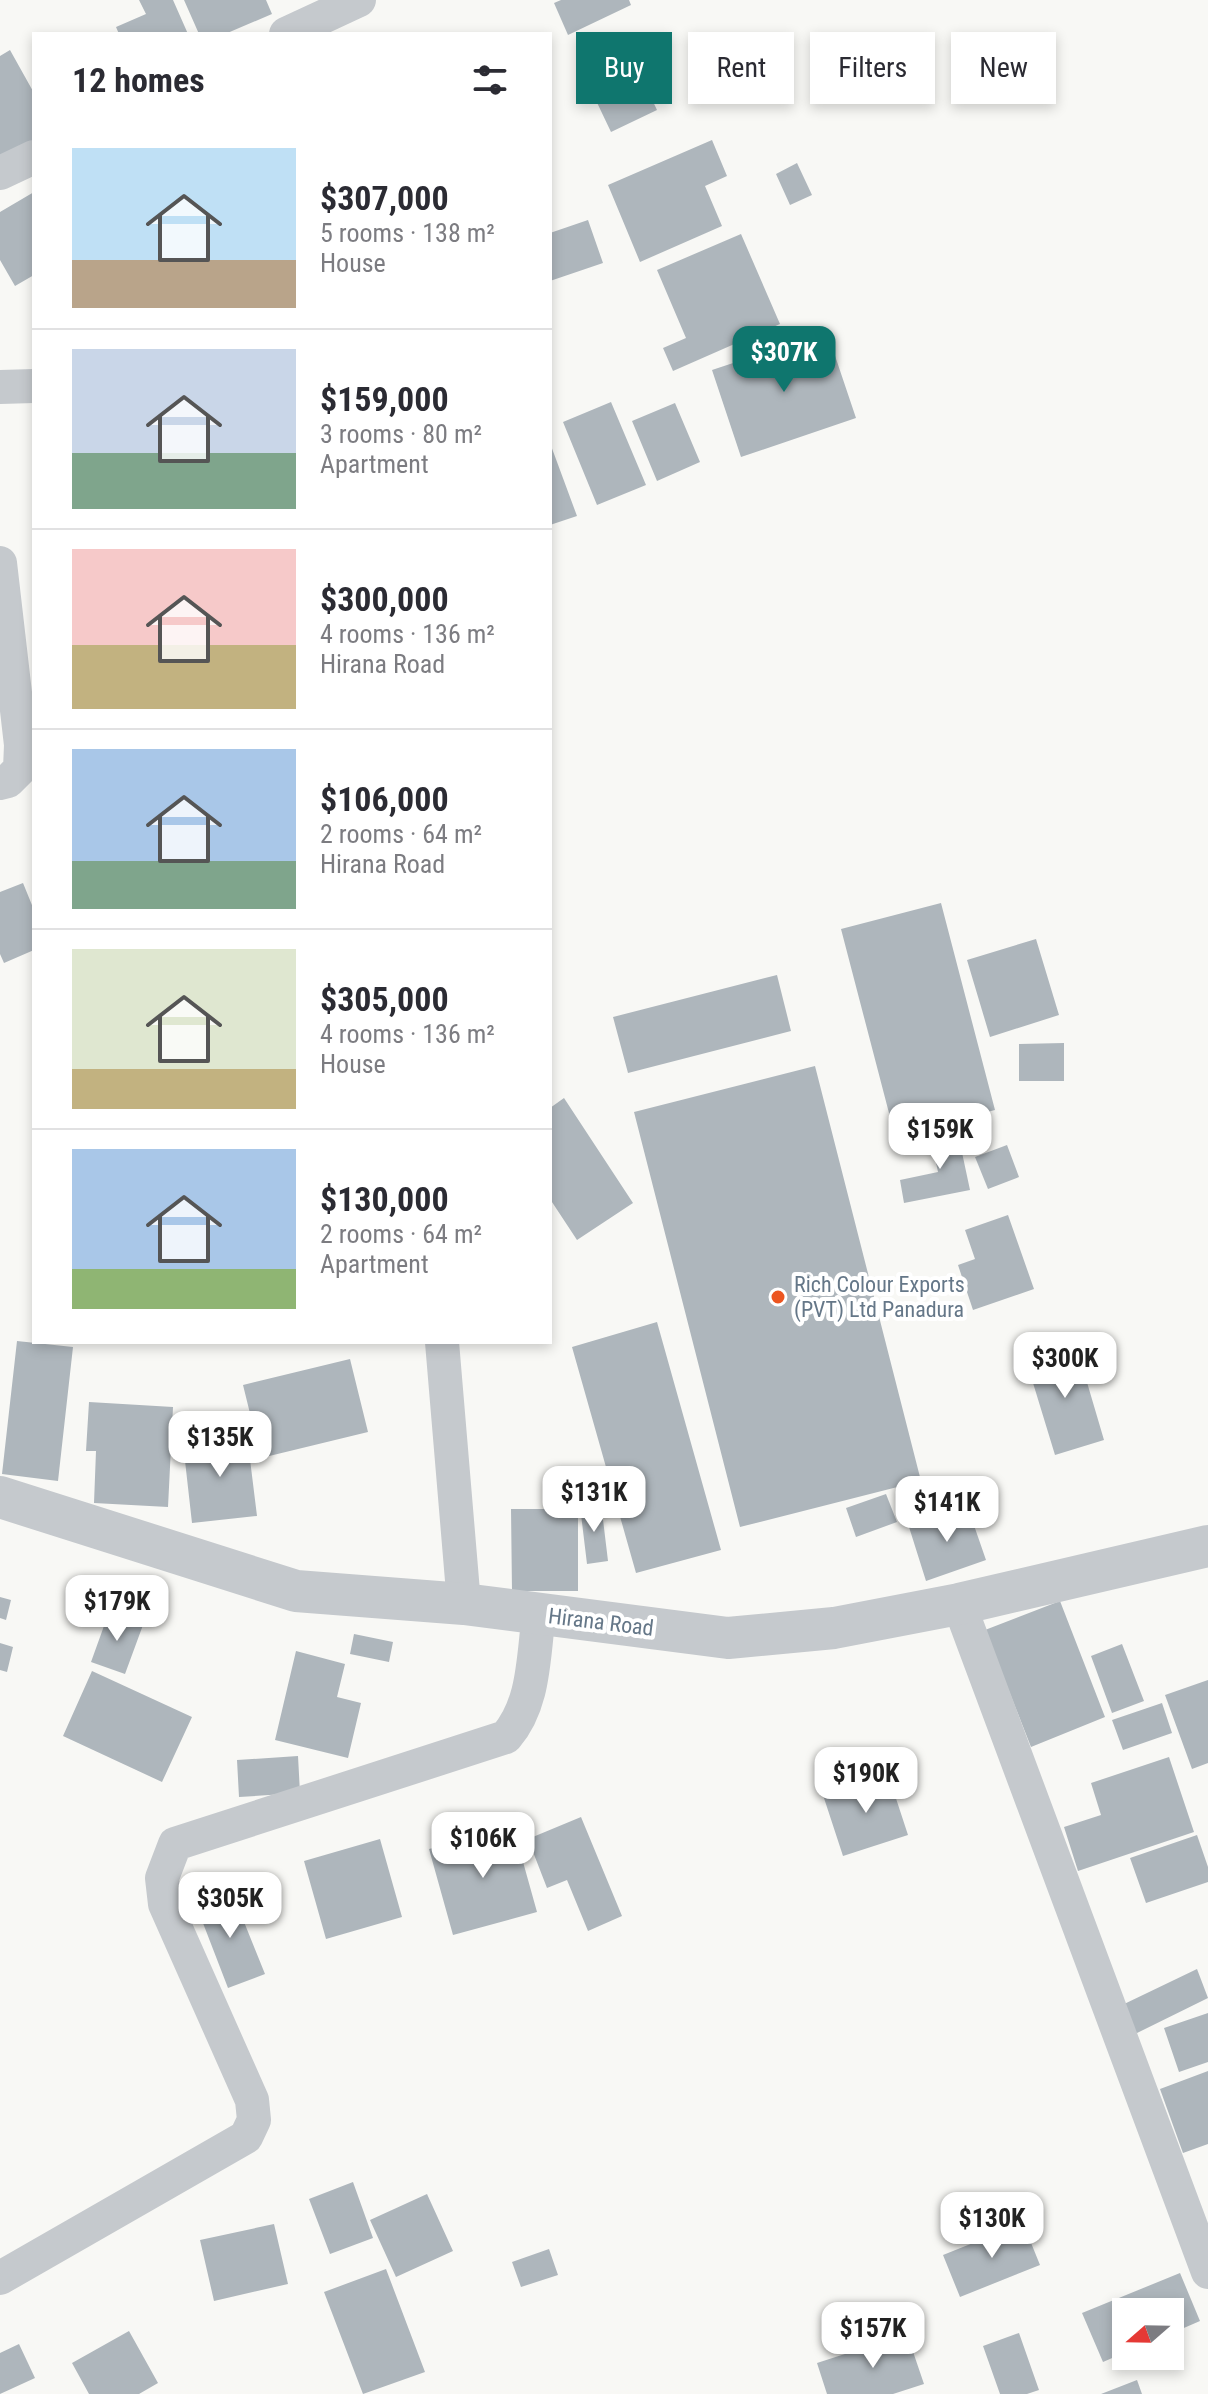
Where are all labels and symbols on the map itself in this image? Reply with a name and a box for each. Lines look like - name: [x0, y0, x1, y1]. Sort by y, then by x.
- pin: $307K: [728, 326, 840, 394]
- pin: $159K: [884, 1103, 996, 1171]
- place label: Rich Colour Exports (PVT) Ltd Panadura: [794, 1272, 965, 1323]
- marker: Rich Colour Exports (PVT) Ltd Panadura: [769, 1288, 787, 1306]
- pin: $300K: [1009, 1332, 1121, 1400]
- pin: $135K: [164, 1411, 276, 1479]
- pin: $131K: [538, 1466, 650, 1534]
- pin: $141K: [891, 1476, 1003, 1544]
- pin: $179K: [61, 1575, 173, 1643]
- street label: Hirana Road: [547, 1603, 655, 1641]
- pin: $190K: [810, 1747, 922, 1815]
- pin: $106K: [427, 1812, 539, 1880]
- pin: $305K: [174, 1872, 286, 1940]
- pin: $130K: [936, 2192, 1048, 2260]
- north arrow: [1112, 2298, 1184, 2370]
- pin: $157K: [817, 2302, 929, 2370]

